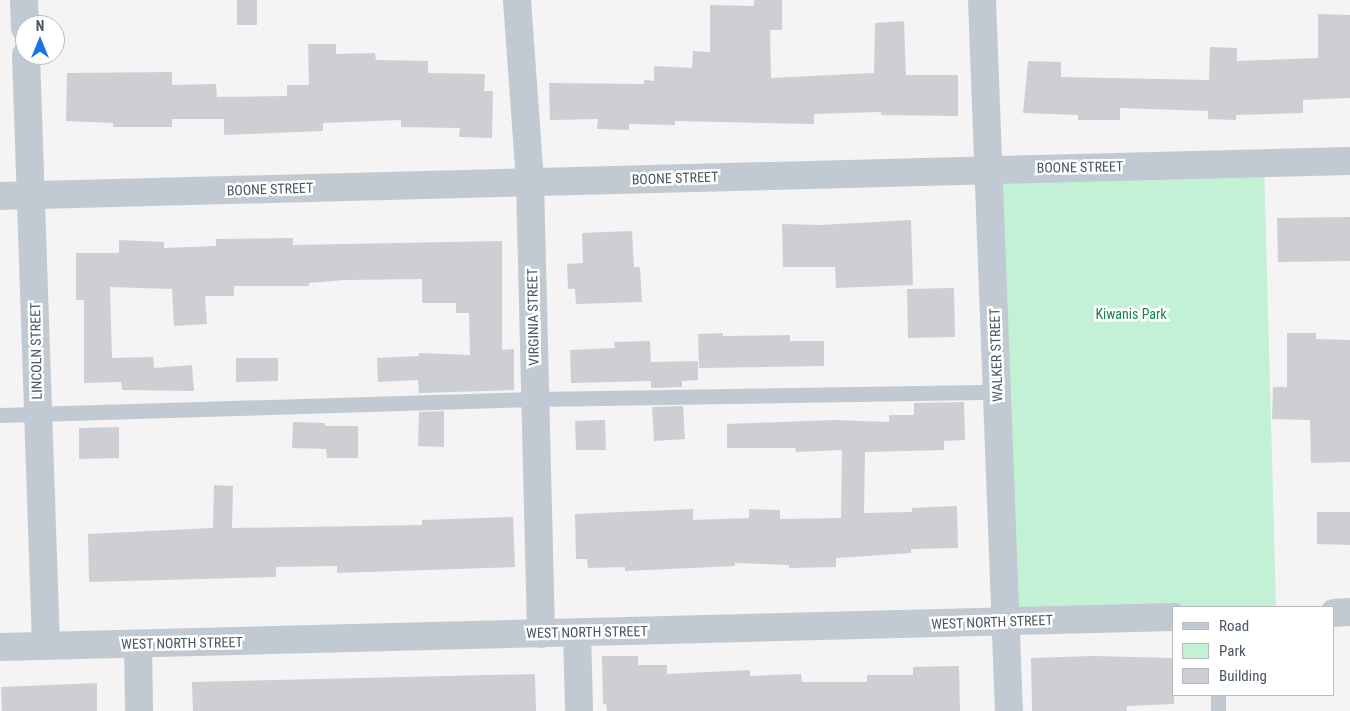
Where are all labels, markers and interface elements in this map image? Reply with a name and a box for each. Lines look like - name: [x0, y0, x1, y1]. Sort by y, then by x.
- north arrow: [15, 15, 65, 65]
- text: N: [36, 18, 44, 34]
- street label: BOONE STREET: [1037, 158, 1123, 176]
- street label: BOONE STREET: [631, 168, 719, 188]
- street label: BOONE STREET: [226, 179, 314, 199]
- street label: VIRGINIA STREET: [524, 268, 542, 366]
- street label: LINCOLN STREET: [27, 302, 45, 400]
- park label: Kiwanis Park: [1095, 306, 1167, 322]
- street label: WALKER STREET: [986, 308, 1006, 402]
- legend: [1172, 606, 1335, 696]
- street label: WEST NORTH STREET: [931, 611, 1053, 633]
- text: Road: [1219, 617, 1249, 635]
- street label: WEST NORTH STREET: [526, 623, 648, 641]
- street label: WEST NORTH STREET: [121, 634, 243, 652]
- text: Park: [1219, 642, 1246, 660]
- text: Building: [1219, 667, 1267, 685]

